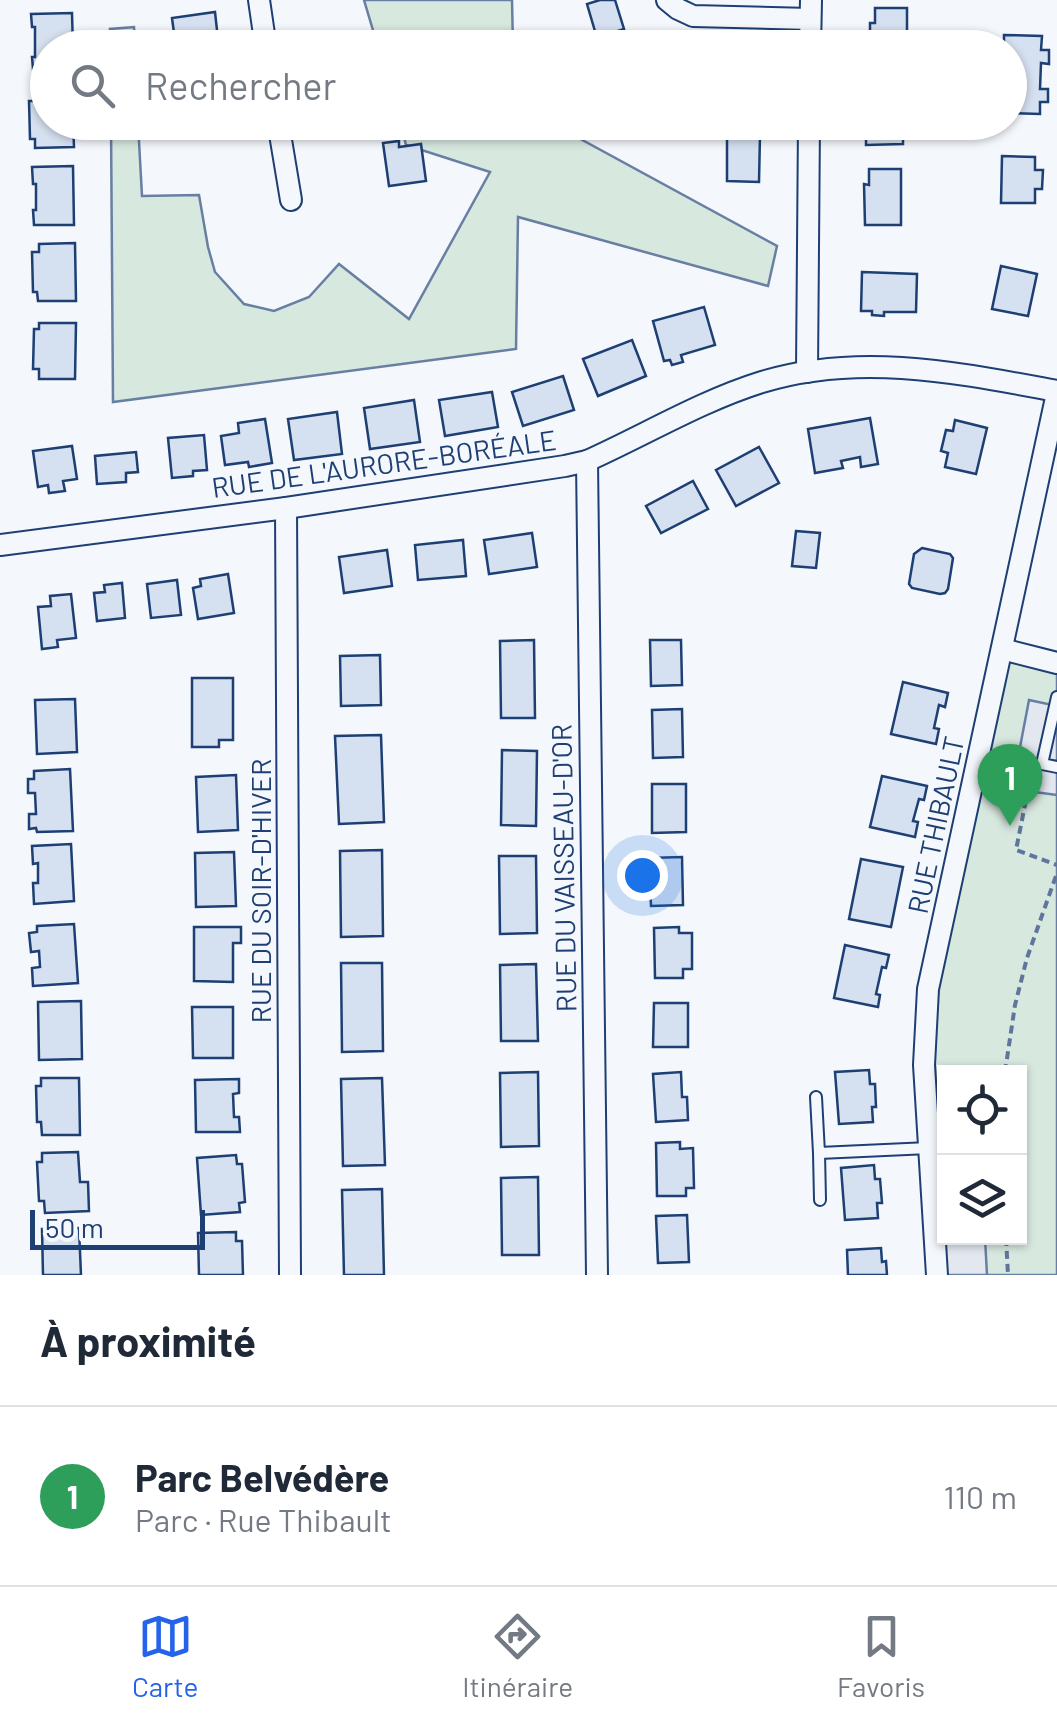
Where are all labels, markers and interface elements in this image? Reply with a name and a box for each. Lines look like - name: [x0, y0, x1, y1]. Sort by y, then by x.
- search box: [30, 30, 1027, 140]
- icon: search: [65, 58, 120, 113]
- text: Rechercher: [145, 62, 336, 108]
- street label: RUE DE L'AURORE-BORÉALE: [209, 422, 558, 504]
- street label: RUE DU VAISSEAU-D'OR: [543, 724, 583, 1012]
- street label: RUE THIBAULT: [900, 733, 970, 917]
- pin: 1: [978, 744, 1042, 826]
- street label: RUE DU SOIR-D'HIVER: [243, 759, 277, 1023]
- your location: [617, 850, 668, 901]
- map controls: [937, 1065, 1027, 1245]
- button: locate: [937, 1065, 1027, 1155]
- button: layers: [937, 1155, 1027, 1245]
- scale bar: [30, 1205, 205, 1250]
- text: 50 m: [45, 1210, 104, 1244]
- text: À proximité: [40, 1315, 256, 1365]
- text: Parc Belvédère: [135, 1454, 389, 1500]
- text: 1: [67, 1477, 78, 1515]
- text: 110 m: [944, 1477, 1017, 1515]
- text: Parc · Rue Thibault: [135, 1500, 392, 1538]
- tab: Carte: [132, 1609, 198, 1703]
- tab: Itinéraire: [462, 1609, 573, 1703]
- tab: Favoris: [837, 1609, 925, 1703]

